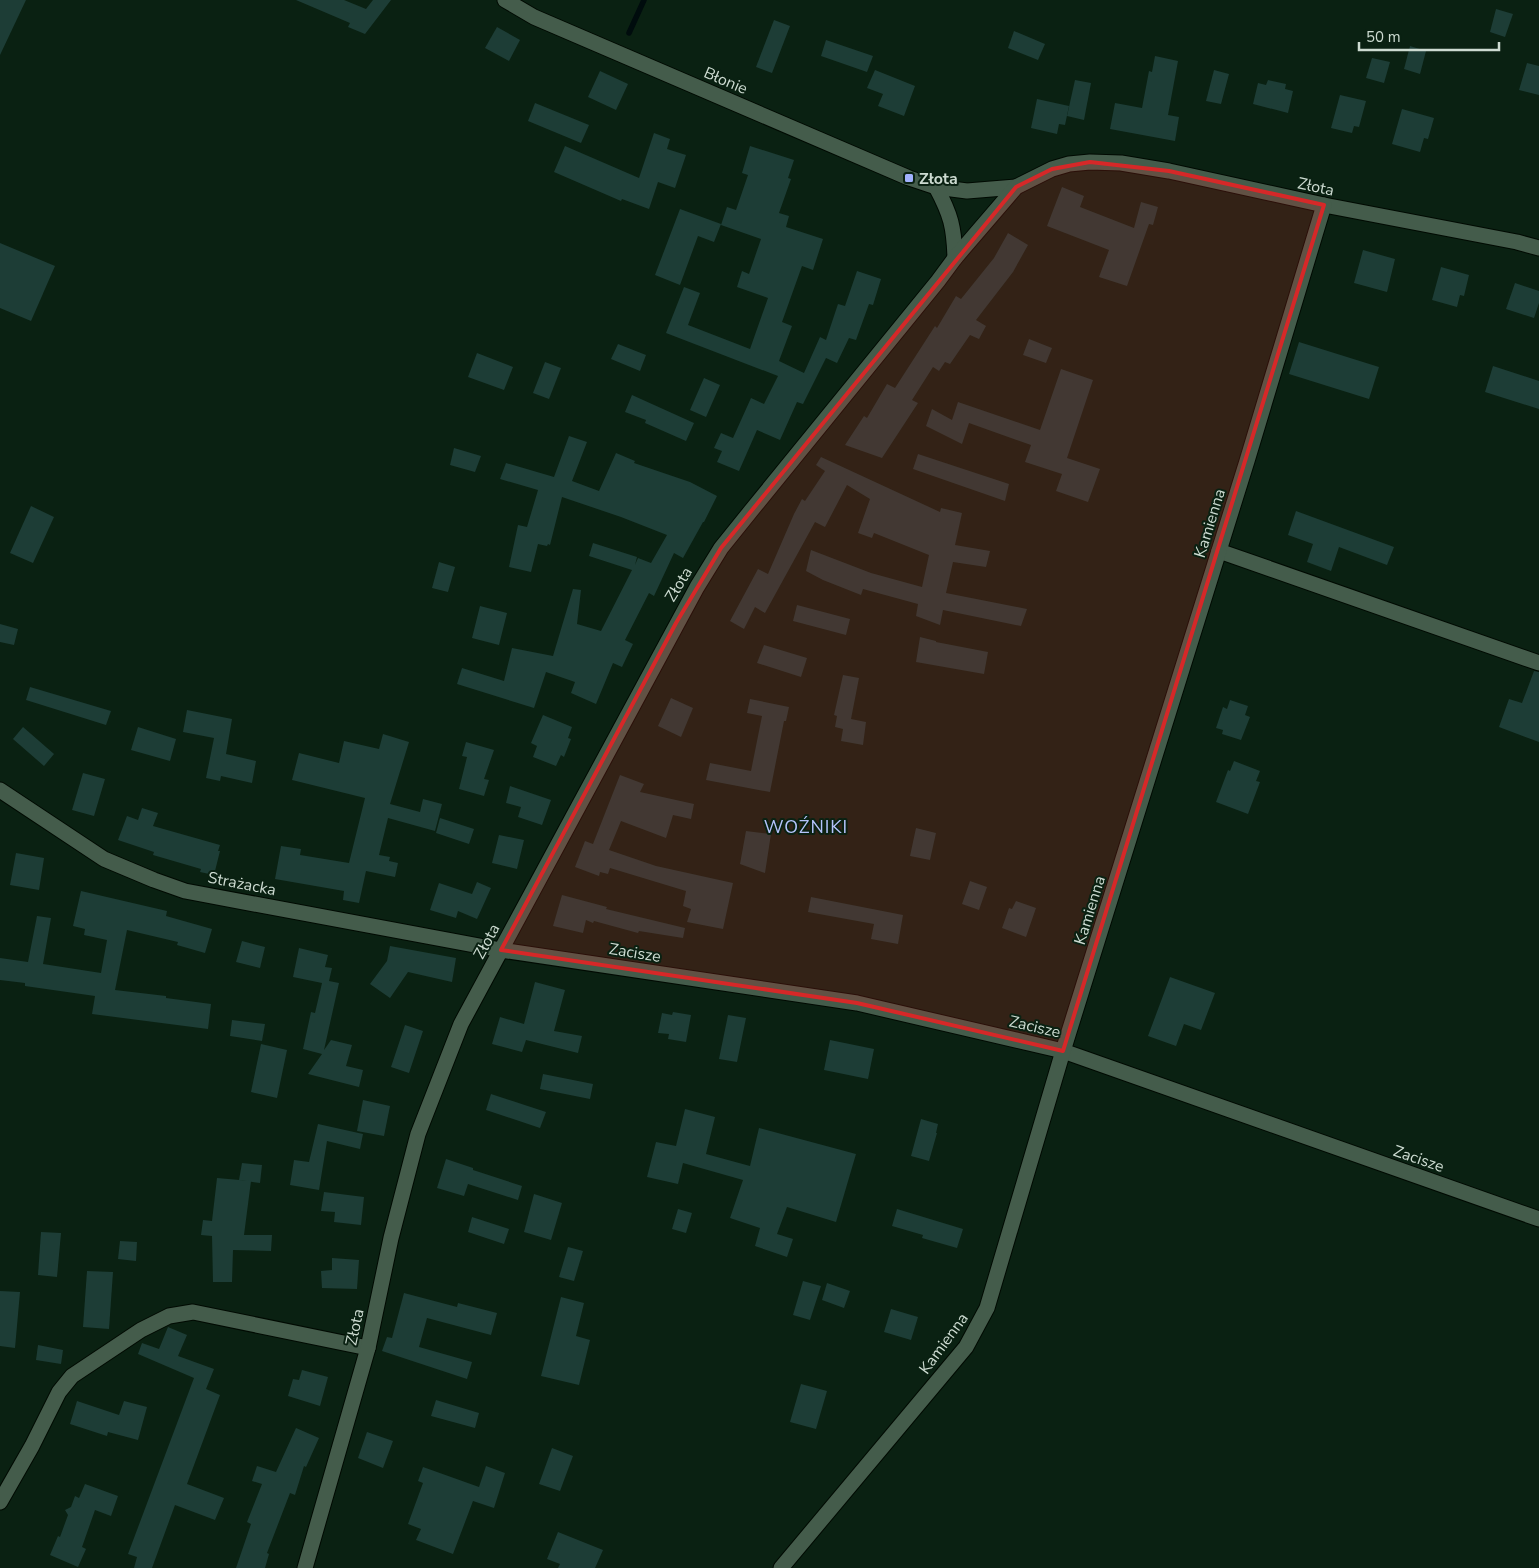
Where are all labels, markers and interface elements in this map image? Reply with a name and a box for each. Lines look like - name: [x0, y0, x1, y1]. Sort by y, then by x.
- scale bar: [1359, 20, 1499, 52]
- text: 50 m: [1366, 27, 1401, 47]
- street label: Błonie: [700, 62, 751, 100]
- place label: Złota: [919, 168, 958, 190]
- marker: Złota: [903, 172, 915, 184]
- street label: Złota: [1295, 172, 1336, 202]
- street label: Kamienna: [1189, 486, 1231, 560]
- street label: Złota: [660, 563, 698, 606]
- district label: WOŹNIKI: [764, 815, 848, 839]
- street label: Strażacka: [206, 867, 278, 901]
- street label: Kamienna: [1069, 873, 1111, 947]
- street label: Złota: [468, 920, 505, 963]
- street label: Zacisze: [607, 938, 662, 968]
- street label: Zacisze: [1007, 1010, 1063, 1044]
- street label: Zacisze: [1390, 1140, 1447, 1178]
- street label: Złota: [340, 1307, 370, 1348]
- street label: Kamienna: [914, 1308, 974, 1379]

